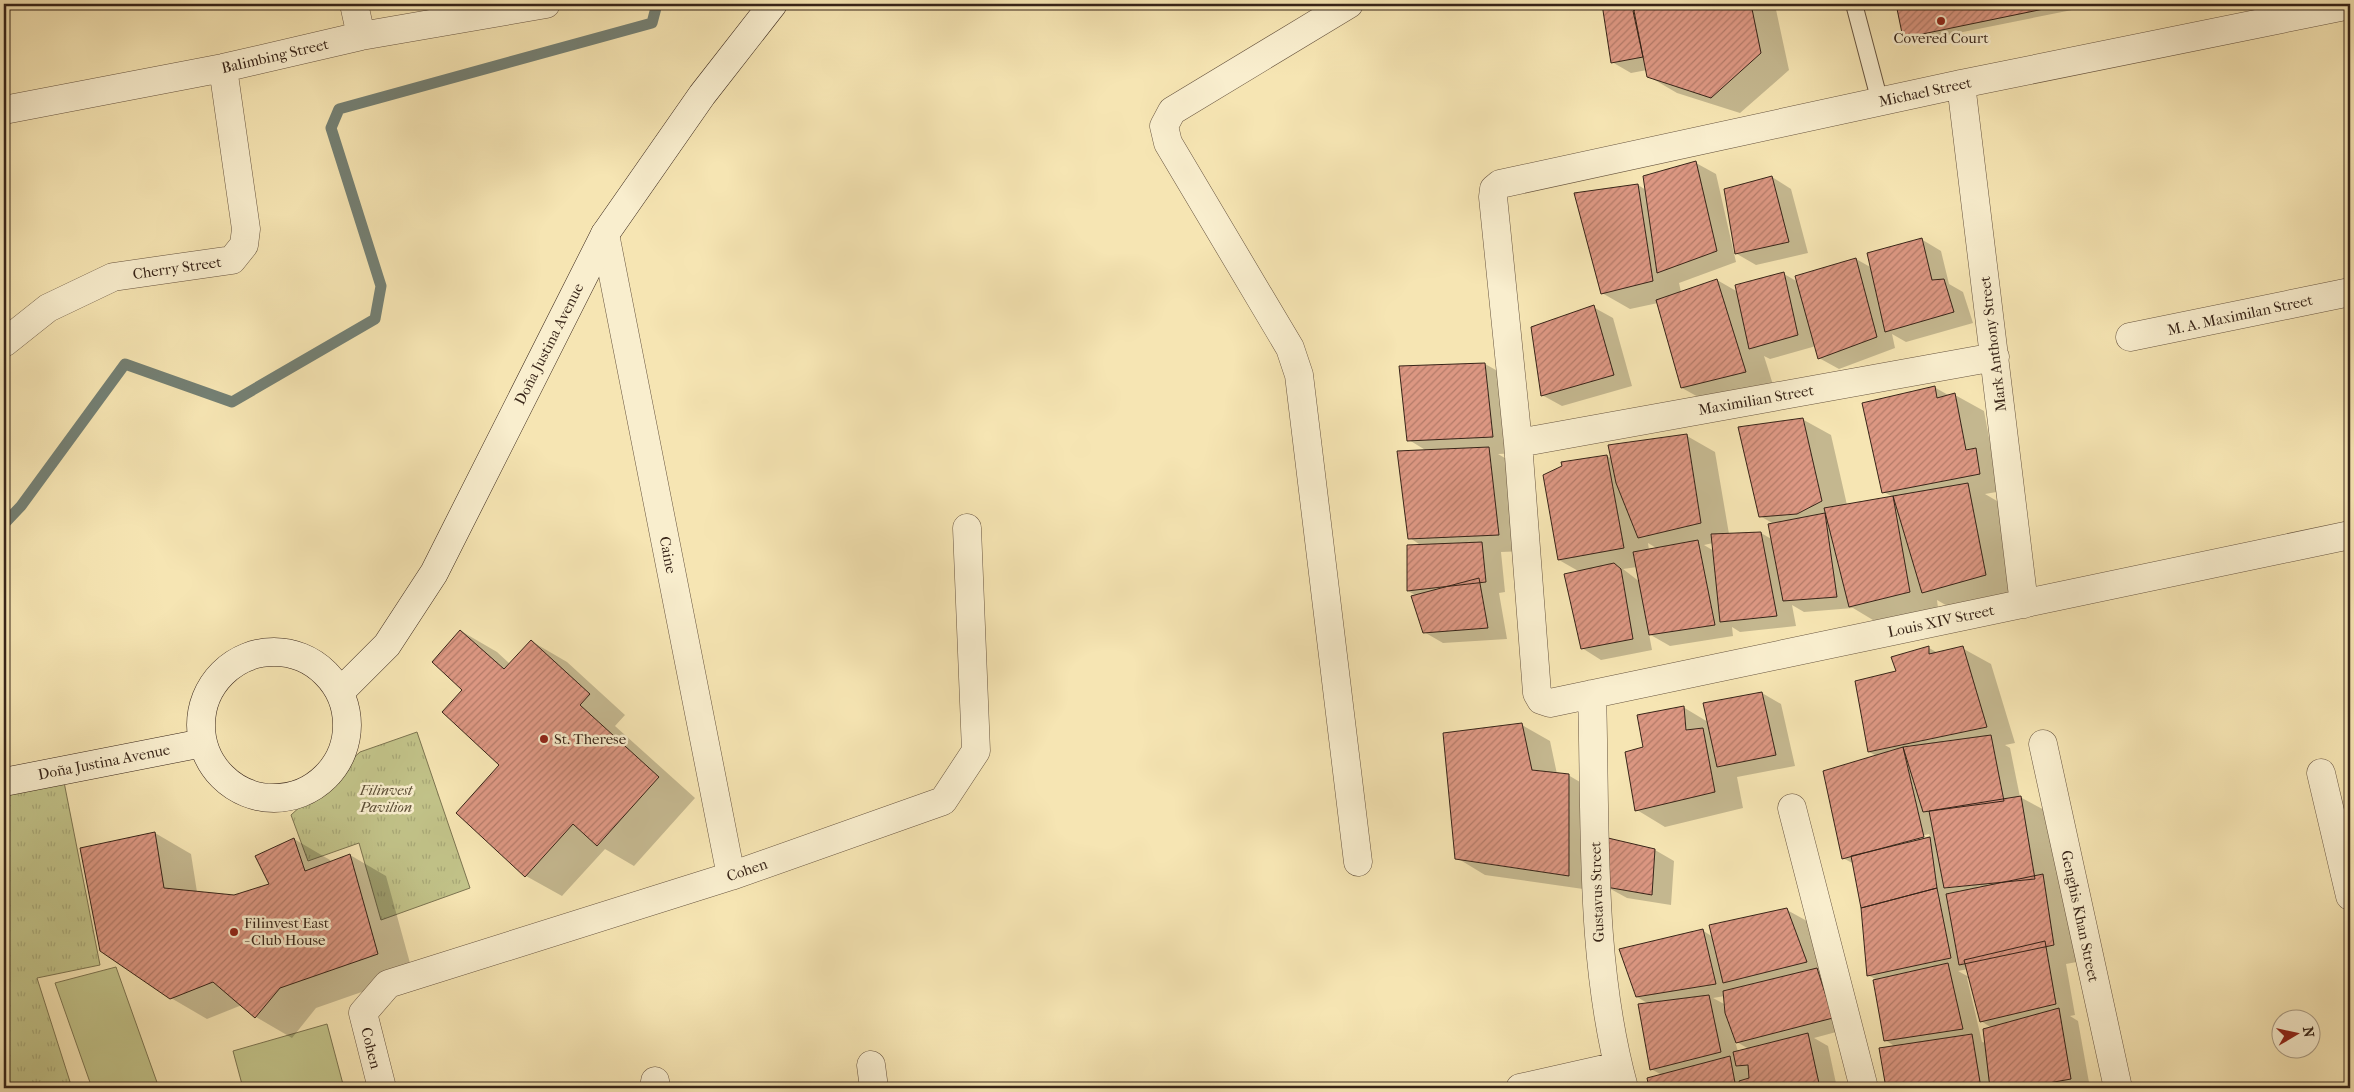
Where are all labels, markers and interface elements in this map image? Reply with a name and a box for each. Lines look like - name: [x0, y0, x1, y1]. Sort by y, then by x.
- marker: Covered Court: [1935, 15, 1947, 27]
- place label: Covered Court: [1893, 29, 1989, 47]
- street label: Balimbing Street: [220, 35, 331, 77]
- street label: Michael Street: [1877, 73, 1974, 111]
- street label: Cherry Street: [131, 253, 223, 283]
- street label: Mark Anthony Street: [1976, 275, 2010, 413]
- street label: Doña Justina Avenue: [510, 280, 588, 408]
- street label: M. A. Maximilan Street: [2166, 291, 2315, 339]
- street label: Maximilian Street: [1697, 381, 1816, 419]
- street label: Caine: [656, 535, 681, 576]
- street label: Louis XIV Street: [1886, 601, 1997, 641]
- place label: St. Therese: [554, 730, 627, 748]
- marker: St. Therese: [538, 733, 550, 745]
- street label: Doña Justina Avenue: [36, 740, 172, 784]
- park label: Filinvest Pavilion: [359, 781, 414, 816]
- street label: Gustavus Street: [1586, 841, 1608, 943]
- street label: Genghis Khan Street: [2057, 849, 2103, 984]
- street label: Cohen: [724, 855, 770, 885]
- place label: Filinvest East - Club House: [244, 914, 330, 949]
- marker: Filinvest East - Club House: [228, 926, 240, 938]
- north arrow: [2272, 1010, 2322, 1060]
- street label: Cohen: [357, 1025, 385, 1071]
- text: N: [2299, 1025, 2318, 1039]

